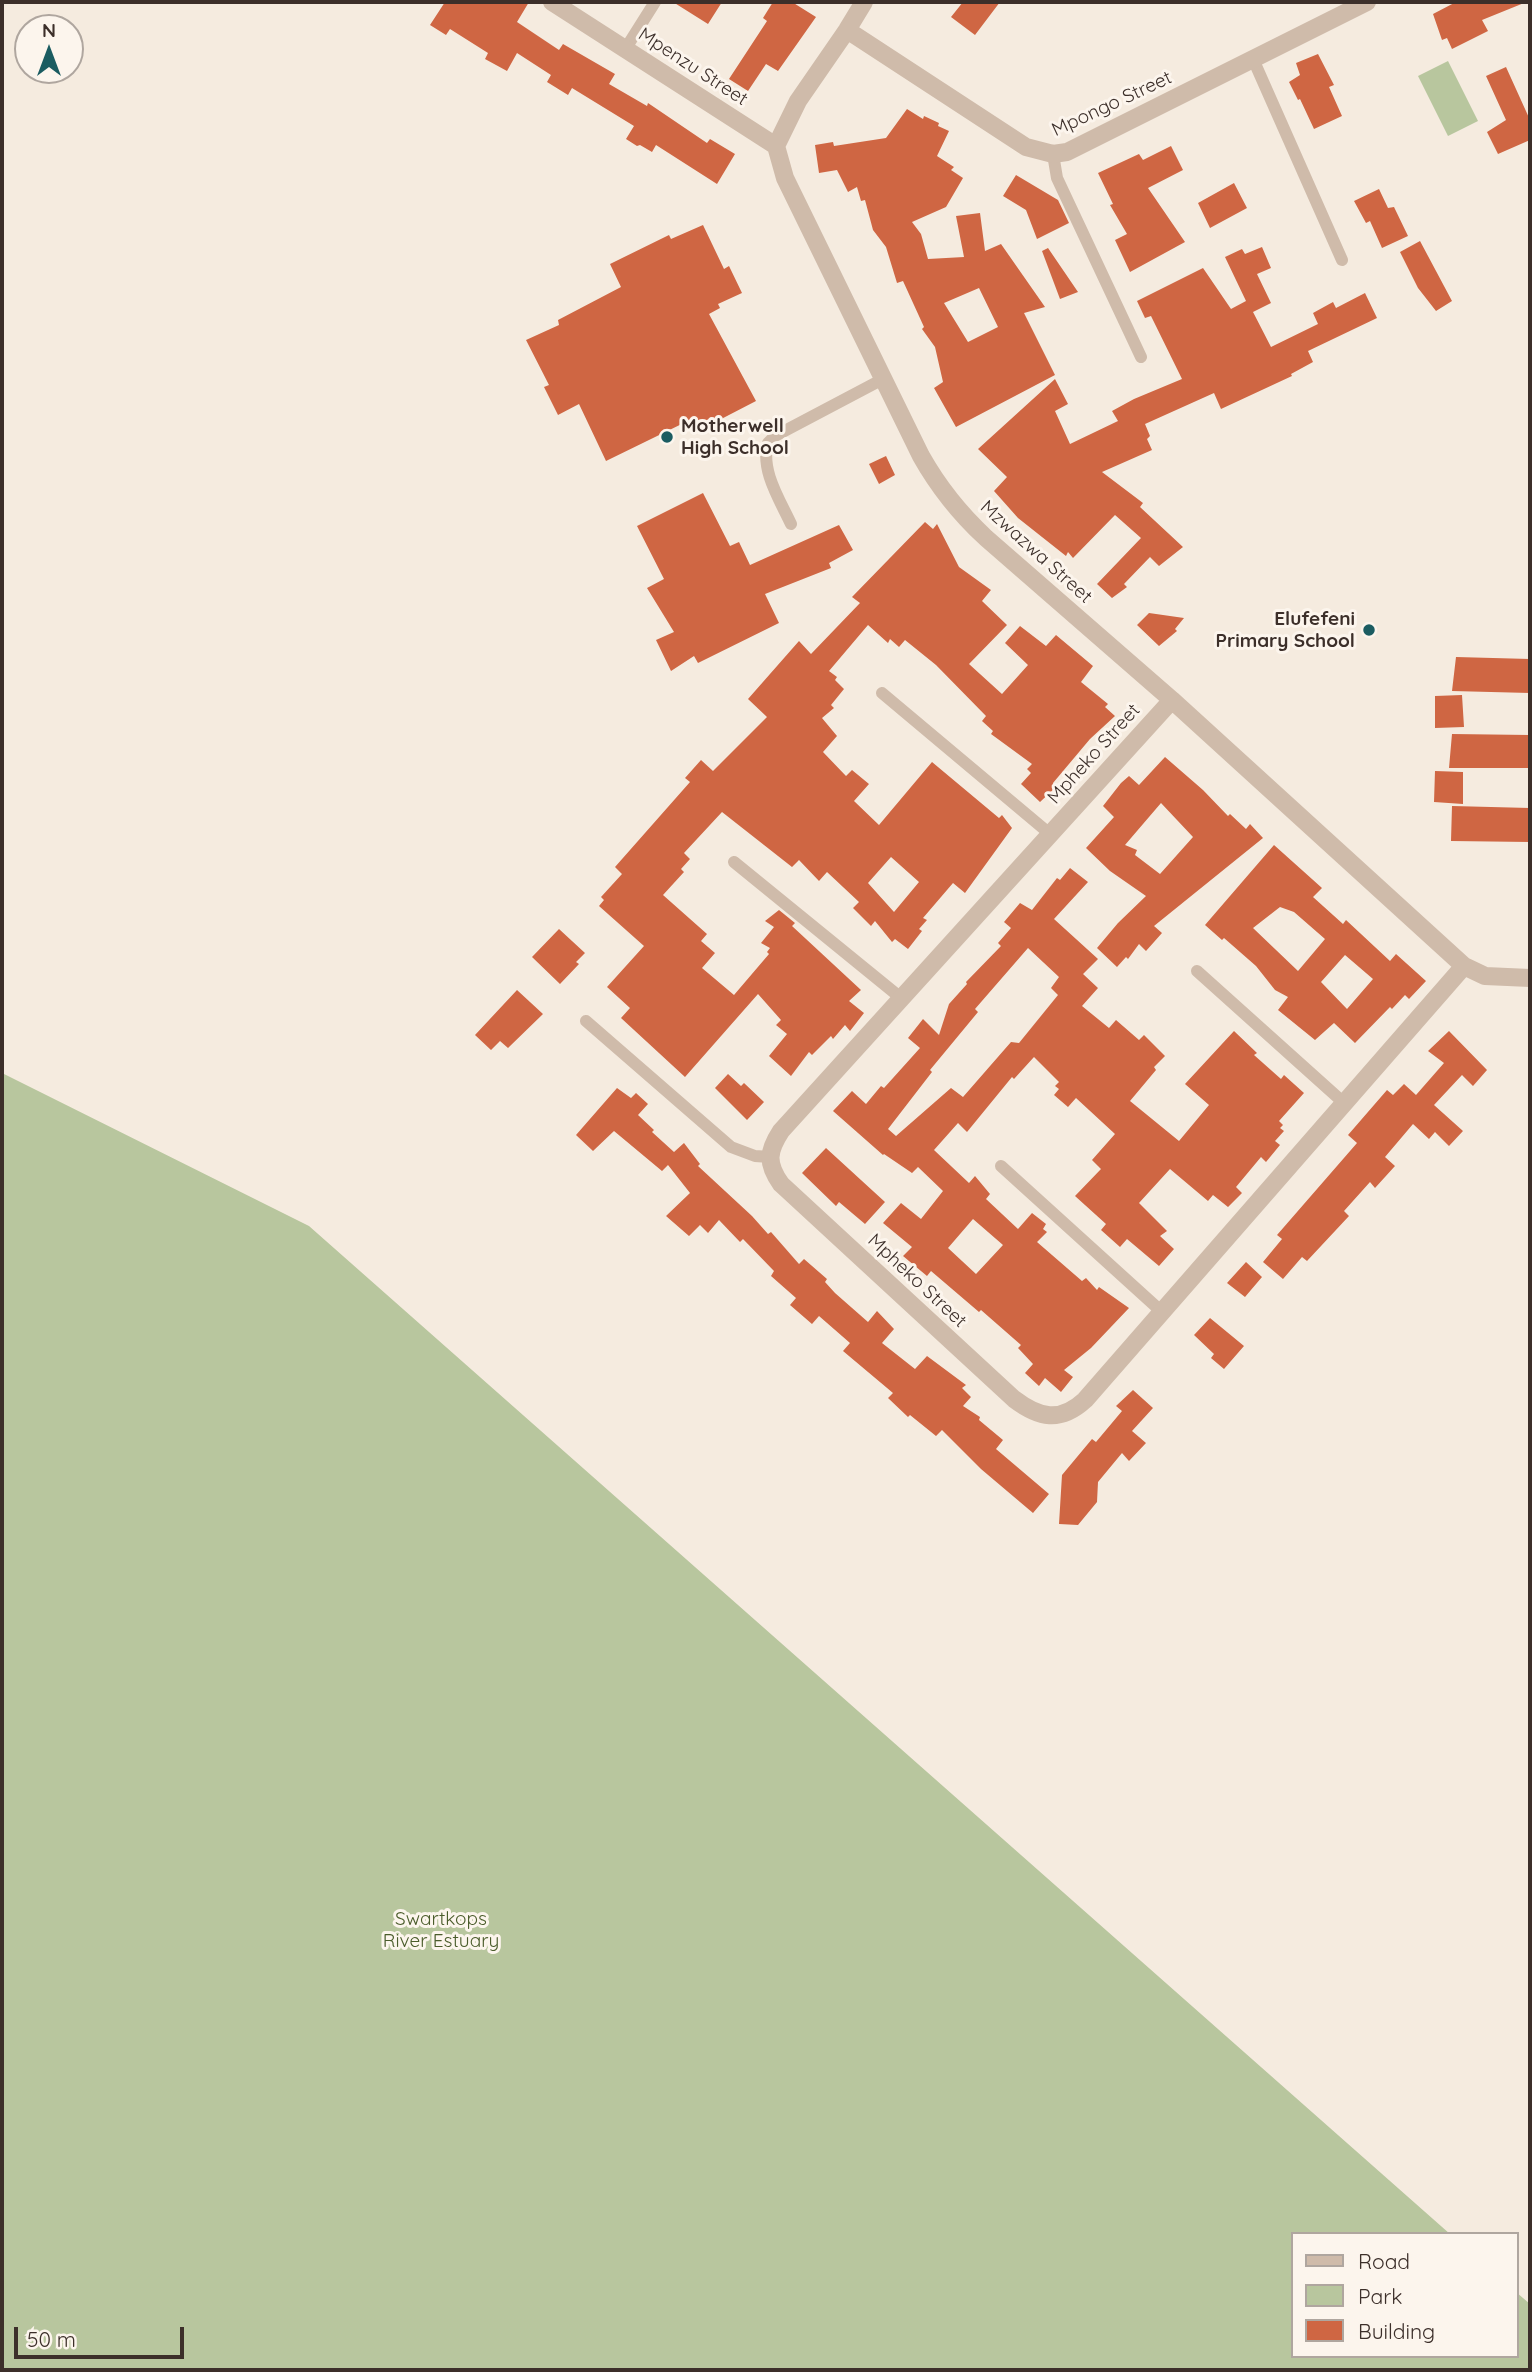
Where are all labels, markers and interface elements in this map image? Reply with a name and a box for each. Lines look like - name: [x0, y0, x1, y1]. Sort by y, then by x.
- north arrow: [14, 14, 84, 84]
- text: N: [42, 18, 56, 42]
- street label: Mpenzu Street: [634, 23, 752, 111]
- street label: Mpongo Street: [1048, 66, 1176, 142]
- place label: Motherwell High School: [681, 415, 789, 459]
- marker: Motherwell High School: [659, 429, 675, 445]
- street label: Mzwazwa Street: [975, 496, 1097, 608]
- place label: Elufefeni Primary School: [1215, 608, 1355, 652]
- marker: Elufefeni Primary School: [1361, 622, 1377, 638]
- street label: Mpheko Street: [1043, 699, 1145, 809]
- street label: Mpheko Street: [863, 1229, 971, 1333]
- park label: Swartkops River Estuary: [383, 1908, 499, 1952]
- legend: [1290, 2232, 1518, 2358]
- text: Road: [1358, 2248, 1410, 2274]
- text: Park: [1358, 2283, 1402, 2309]
- scale bar: [18, 2312, 187, 2356]
- text: Building: [1358, 2318, 1435, 2344]
- text: 50 m: [27, 2326, 76, 2352]

